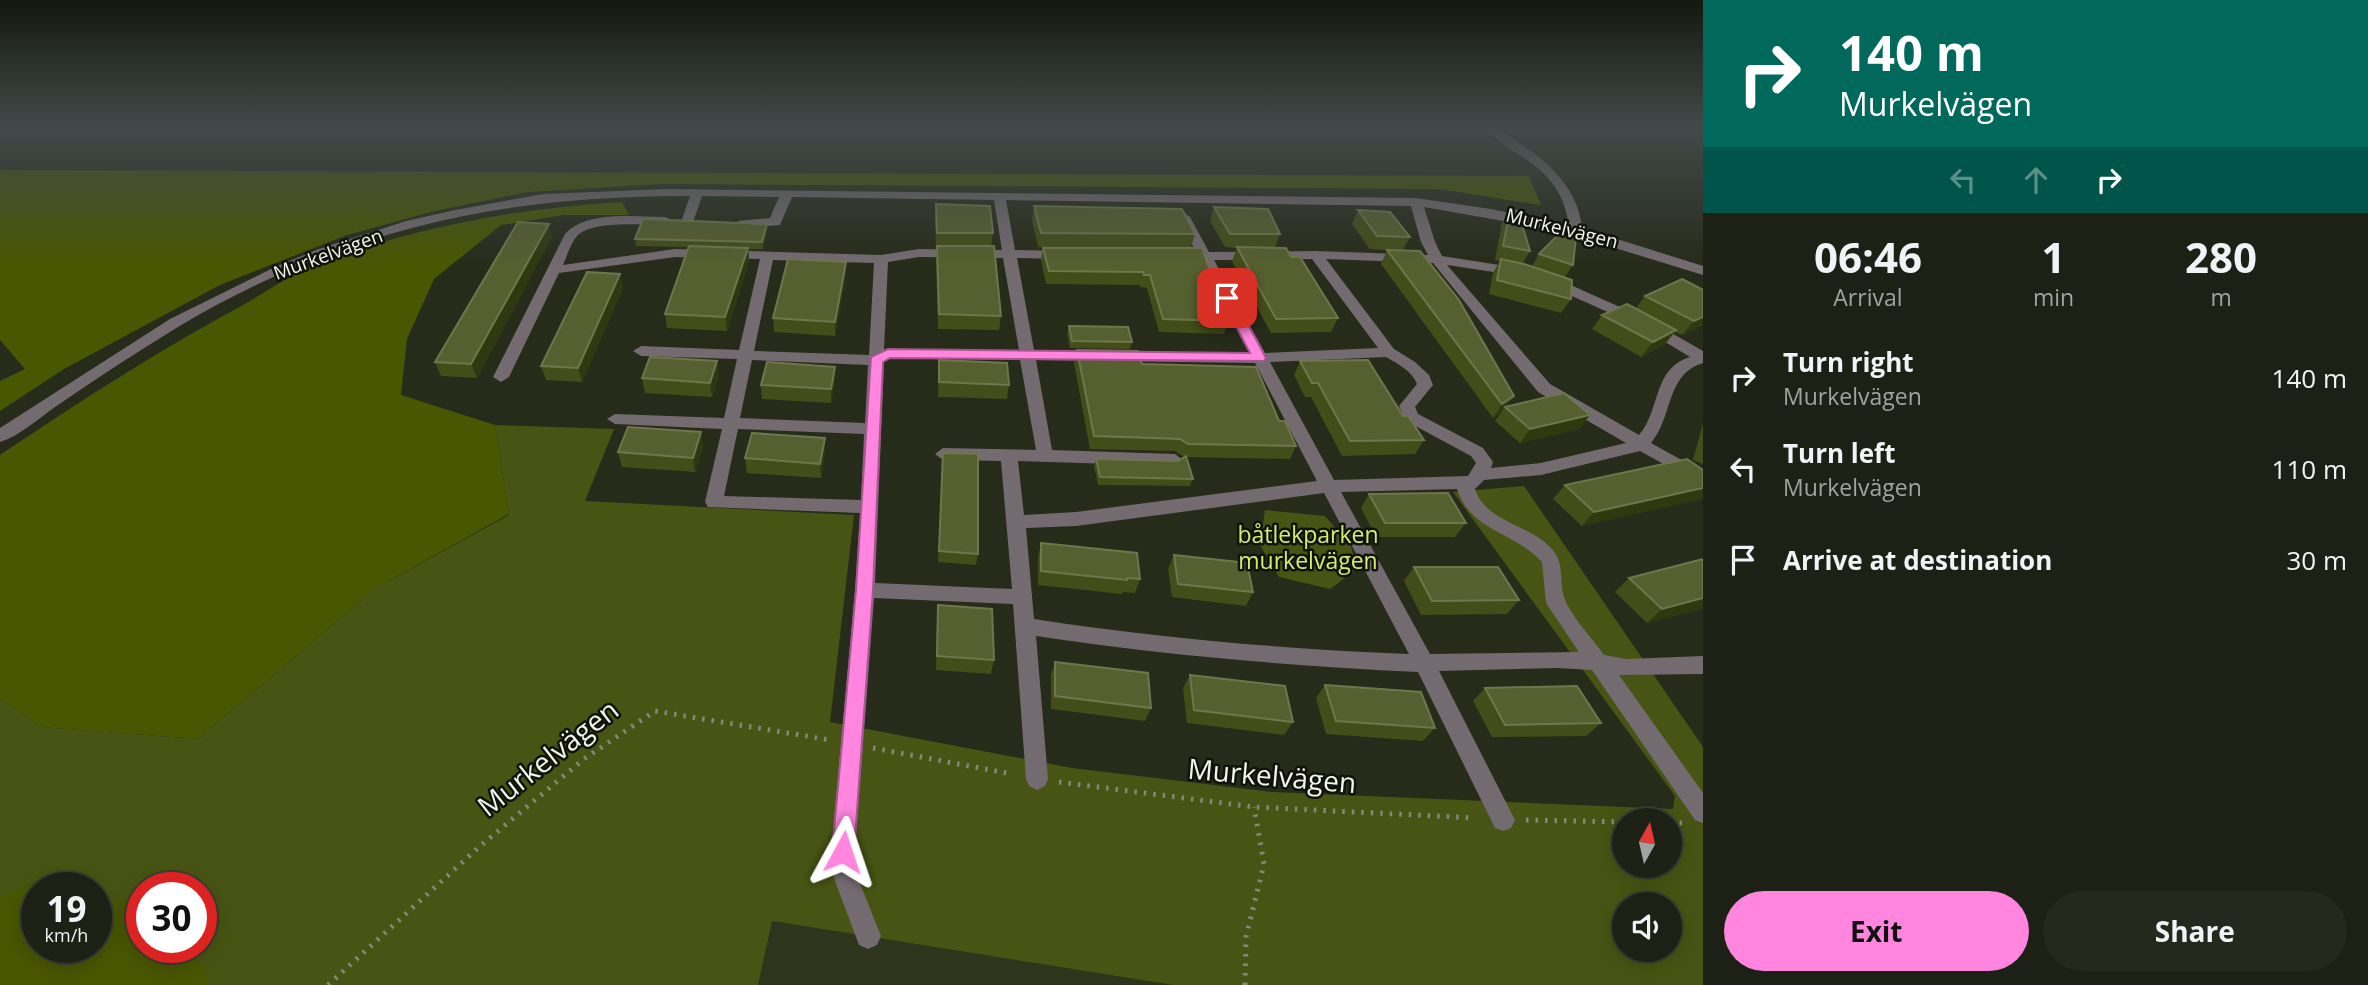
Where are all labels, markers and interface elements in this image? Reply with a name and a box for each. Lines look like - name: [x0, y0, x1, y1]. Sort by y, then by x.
- text: 140 m: [1839, 19, 1984, 85]
- icon: right: [1724, 28, 1815, 119]
- text: Murkelvägen: [1839, 82, 2032, 125]
- icon: left: [1944, 161, 1982, 199]
- icon: ahead: [2017, 161, 2055, 199]
- icon: right: [2090, 161, 2128, 199]
- street label: Murkelvägen: [1503, 202, 1621, 254]
- street label: Murkelvägen: [270, 222, 386, 286]
- text: 06:46: [1814, 228, 1922, 285]
- text: 1: [2041, 228, 2066, 285]
- text: 280: [2185, 228, 2257, 285]
- pin: [1197, 268, 1257, 328]
- icon: arrive: [1208, 279, 1246, 317]
- text: Arrival: [1833, 281, 1903, 313]
- text: min: [2033, 281, 2074, 313]
- text: m: [2210, 281, 2232, 313]
- text: Turn right: [1783, 344, 1914, 380]
- icon: right: [1724, 359, 1762, 397]
- text: 140 m: [2272, 360, 2347, 396]
- text: Murkelvägen: [1783, 380, 1922, 412]
- text: Turn left: [1783, 435, 1895, 471]
- icon: left: [1724, 450, 1762, 488]
- text: 110 m: [2272, 451, 2347, 487]
- text: Murkelvägen: [1783, 471, 1922, 503]
- park label: båtlekparken murkelvägen: [1237, 518, 1379, 576]
- icon: arrive: [1724, 541, 1762, 579]
- text: Arrive at destination: [1783, 542, 2052, 578]
- text: 30 m: [2286, 542, 2347, 578]
- street label: Murkelvägen: [469, 690, 626, 824]
- street label: Murkelvägen: [1186, 749, 1358, 801]
- north arrow: [1612, 808, 1682, 878]
- map controls: [1612, 808, 1682, 962]
- position arrow: [806, 815, 880, 889]
- speed limit sign: 30: [126, 872, 217, 963]
- text: 19: [46, 885, 87, 932]
- button: Exit: [1724, 891, 2029, 971]
- button: Share: [2043, 891, 2347, 971]
- button: sound: [1612, 892, 1682, 962]
- text: km/h: [45, 923, 88, 947]

